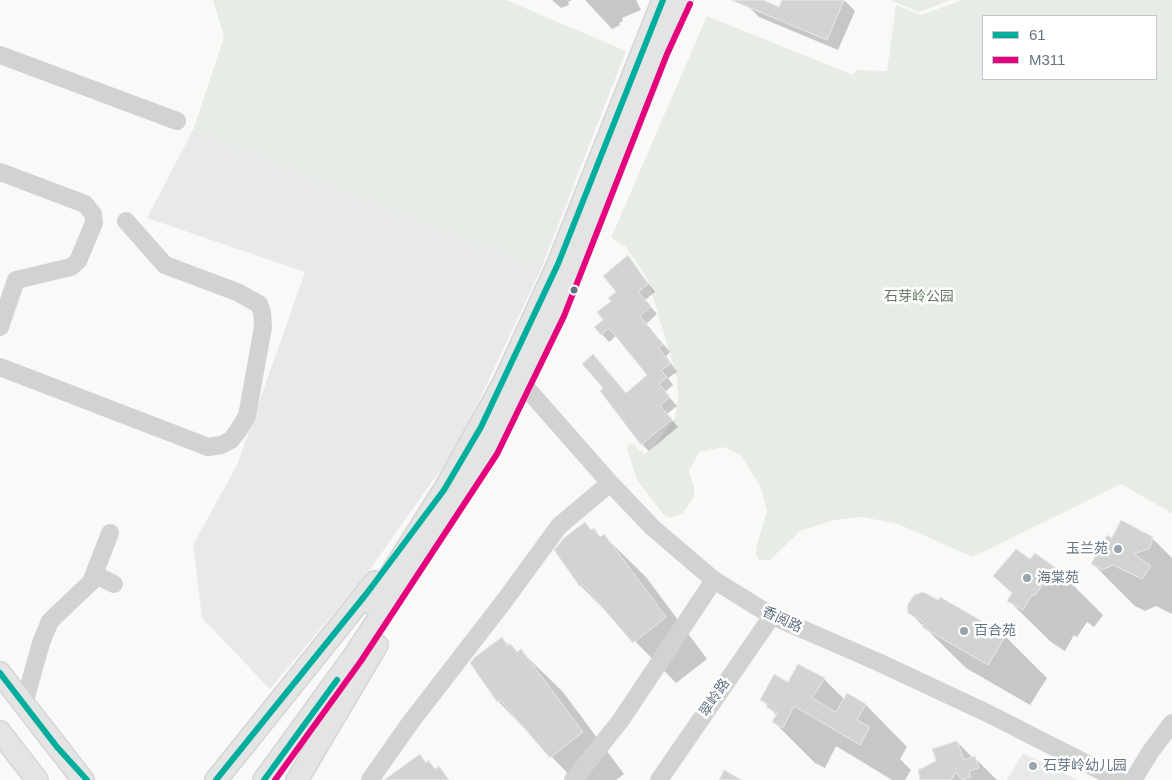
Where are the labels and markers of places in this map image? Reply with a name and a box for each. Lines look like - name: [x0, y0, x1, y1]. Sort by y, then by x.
- unlabelled marker: [569, 285, 579, 295]
- place label: 玉兰苑: [1066, 541, 1108, 557]
- marker: 玉兰苑: [1112, 543, 1124, 555]
- place label: 海棠苑: [1037, 570, 1079, 586]
- marker: 海棠苑: [1021, 572, 1033, 584]
- place label: 百合苑: [974, 623, 1016, 639]
- marker: 百合苑: [958, 625, 970, 637]
- place label: 石芽岭幼儿园: [1043, 758, 1127, 774]
- marker: 石芽岭幼儿园: [1027, 760, 1039, 772]

